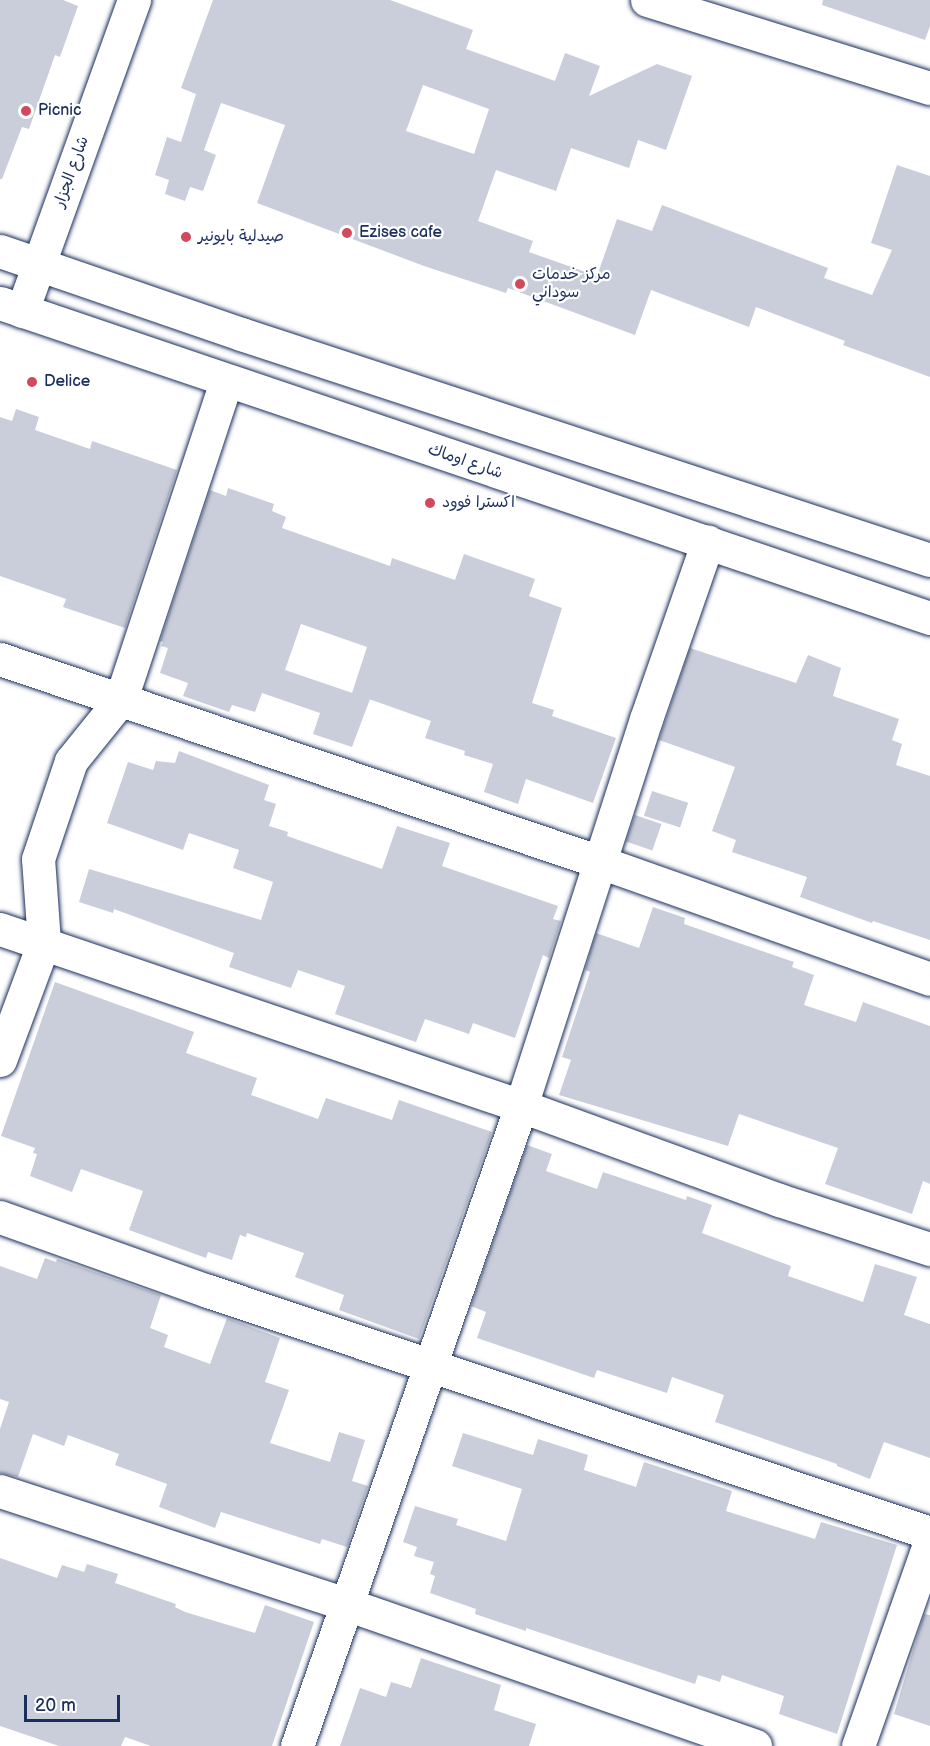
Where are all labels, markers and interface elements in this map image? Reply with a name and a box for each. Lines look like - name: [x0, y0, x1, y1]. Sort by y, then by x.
- place label: Picnic: [38, 101, 82, 121]
- marker: Picnic: [19, 104, 33, 118]
- street label: شارع الجزار: [50, 134, 94, 210]
- place label: Ezises cafe: [359, 223, 442, 243]
- marker: Ezises cafe: [340, 226, 354, 240]
- place label: صيدلية بايونير: [198, 227, 284, 247]
- marker: صيدلية بايونير: [179, 230, 193, 244]
- place label: مركز خدمات سوداني: [532, 265, 611, 303]
- marker: مركز خدمات سوداني: [513, 277, 527, 291]
- place label: Delice: [44, 372, 90, 392]
- marker: Delice: [25, 375, 39, 389]
- street label: شارع اوماك: [425, 440, 505, 484]
- place label: اكسترا فوود: [442, 493, 515, 513]
- marker: اكسترا فوود: [423, 496, 437, 510]
- scale bar: [27, 1683, 123, 1721]
- text: 20 m: [35, 1695, 76, 1716]

